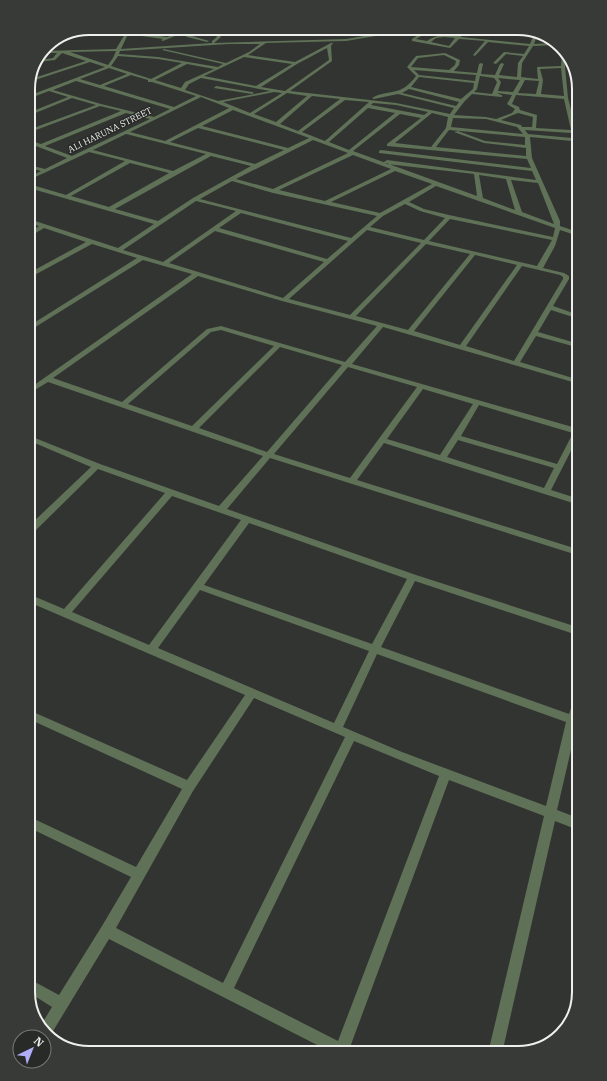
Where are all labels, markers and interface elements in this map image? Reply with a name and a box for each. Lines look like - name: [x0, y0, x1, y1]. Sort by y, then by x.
- street label: ALI HARUNA STREET: [66, 104, 154, 155]
- north arrow: [12, 1029, 52, 1069]
- text: N: [31, 1034, 47, 1050]

